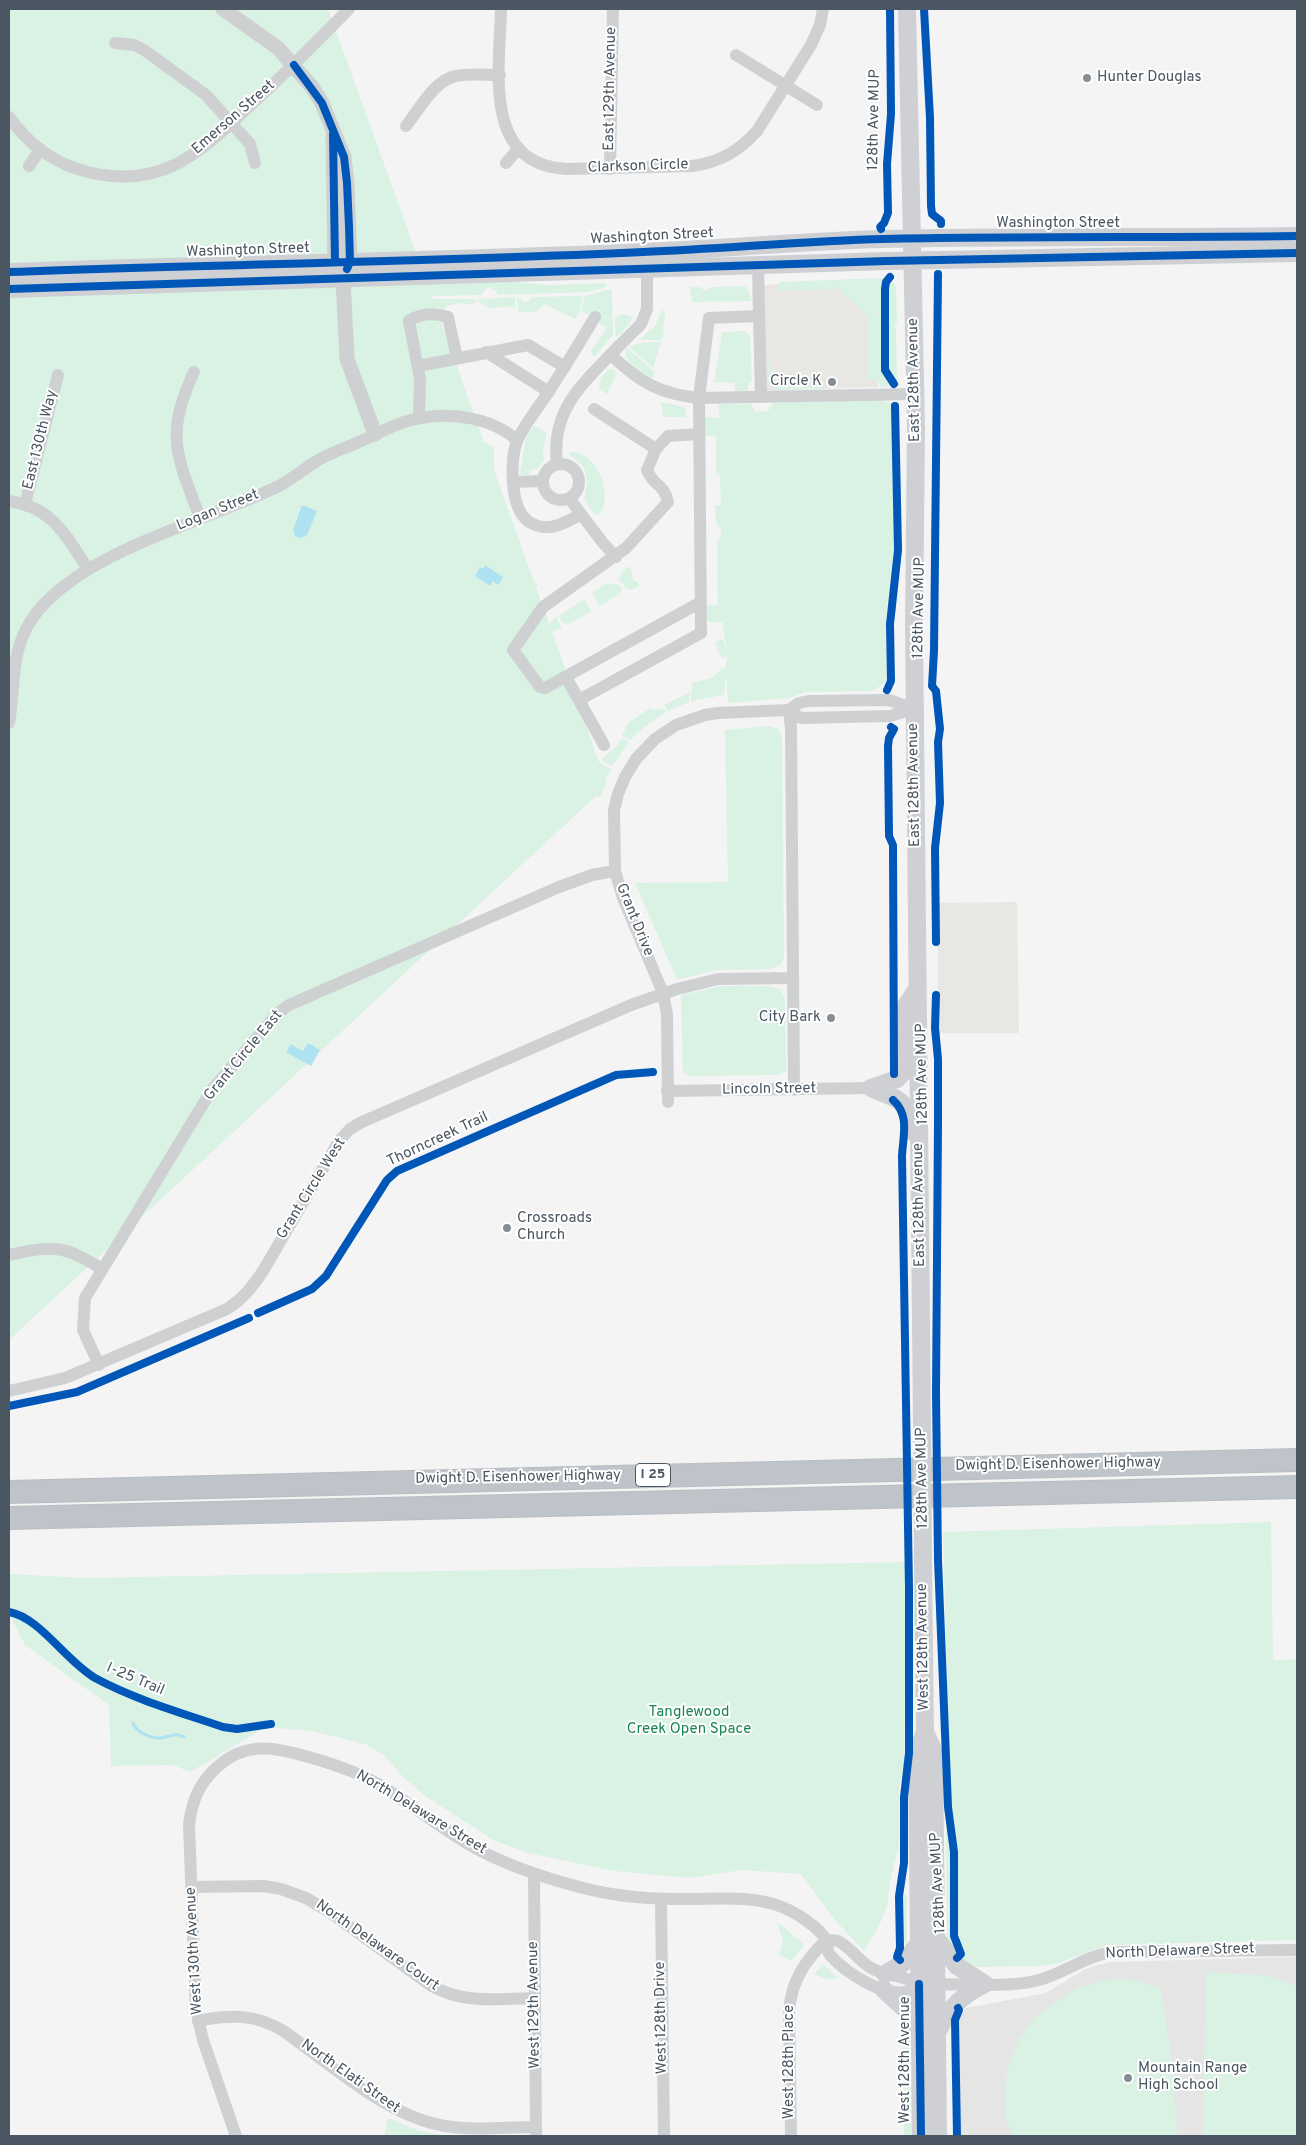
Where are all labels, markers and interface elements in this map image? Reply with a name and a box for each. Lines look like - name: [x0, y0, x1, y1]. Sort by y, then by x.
- street label: East 129th Avenue: [601, 27, 621, 151]
- street label: 128th Ave MUP: [865, 69, 885, 171]
- place label: Hunter Douglas: [1097, 69, 1201, 87]
- marker: Hunter Douglas: [1081, 72, 1093, 84]
- street label: Emerson Street: [189, 77, 279, 159]
- street label: Clarkson Circle: [587, 156, 689, 178]
- street label: Washington Street: [996, 215, 1120, 233]
- street label: Washington Street: [590, 225, 714, 249]
- street label: Washington Street: [186, 240, 310, 262]
- street label: East 128th Avenue: [905, 318, 925, 442]
- place label: Circle K: [770, 373, 822, 391]
- marker: Circle K: [826, 376, 838, 388]
- street label: East 130th Way: [20, 388, 62, 492]
- street label: Logan Street: [174, 486, 262, 536]
- street label: 128th Ave MUP: [910, 557, 930, 659]
- street label: East 128th Avenue: [905, 723, 925, 847]
- street label: Grant Drive: [611, 881, 657, 959]
- street label: Grant Circle East: [201, 1007, 287, 1105]
- place label: City Bark: [759, 1009, 821, 1027]
- marker: City Bark: [825, 1012, 837, 1024]
- street label: 128th Ave MUP: [913, 1023, 933, 1125]
- street label: Lincoln Street: [722, 1080, 816, 1100]
- street label: Thorncreek Trail: [385, 1109, 491, 1171]
- street label: Grant Circle West: [274, 1135, 350, 1243]
- street label: East 128th Avenue: [910, 1143, 930, 1267]
- place label: Crossroads Church: [517, 1210, 592, 1245]
- marker: Crossroads Church: [501, 1222, 513, 1234]
- street label: 128th Ave MUP: [913, 1427, 933, 1529]
- street label: Dwight D. Eisenhower Highway: [955, 1454, 1161, 1476]
- road number: I 25: [636, 1464, 670, 1486]
- street label: Dwight D. Eisenhower Highway: [415, 1467, 621, 1489]
- street label: West 128th Avenue: [914, 1583, 934, 1711]
- street label: I-25 Trail: [103, 1660, 167, 1700]
- park label: Tanglewood Creek Open Space: [627, 1704, 751, 1739]
- street label: North Delaware Street: [352, 1767, 490, 1859]
- street label: 128th Ave MUP: [927, 1832, 951, 1934]
- street label: West 130th Avenue: [183, 1887, 207, 2015]
- street label: North Delaware Court: [312, 1897, 442, 1995]
- street label: North Delaware Street: [1105, 1940, 1255, 1964]
- street label: West 129th Avenue: [525, 1941, 545, 2069]
- street label: West 128th Drive: [652, 1961, 672, 2075]
- street label: West 128th Avenue: [897, 1996, 915, 2124]
- street label: West 128th Place: [781, 2005, 799, 2119]
- street label: North Elati Street: [297, 2036, 403, 2118]
- place label: Mountain Range High School: [1138, 2060, 1247, 2095]
- marker: Mountain Range High School: [1122, 2072, 1134, 2084]

